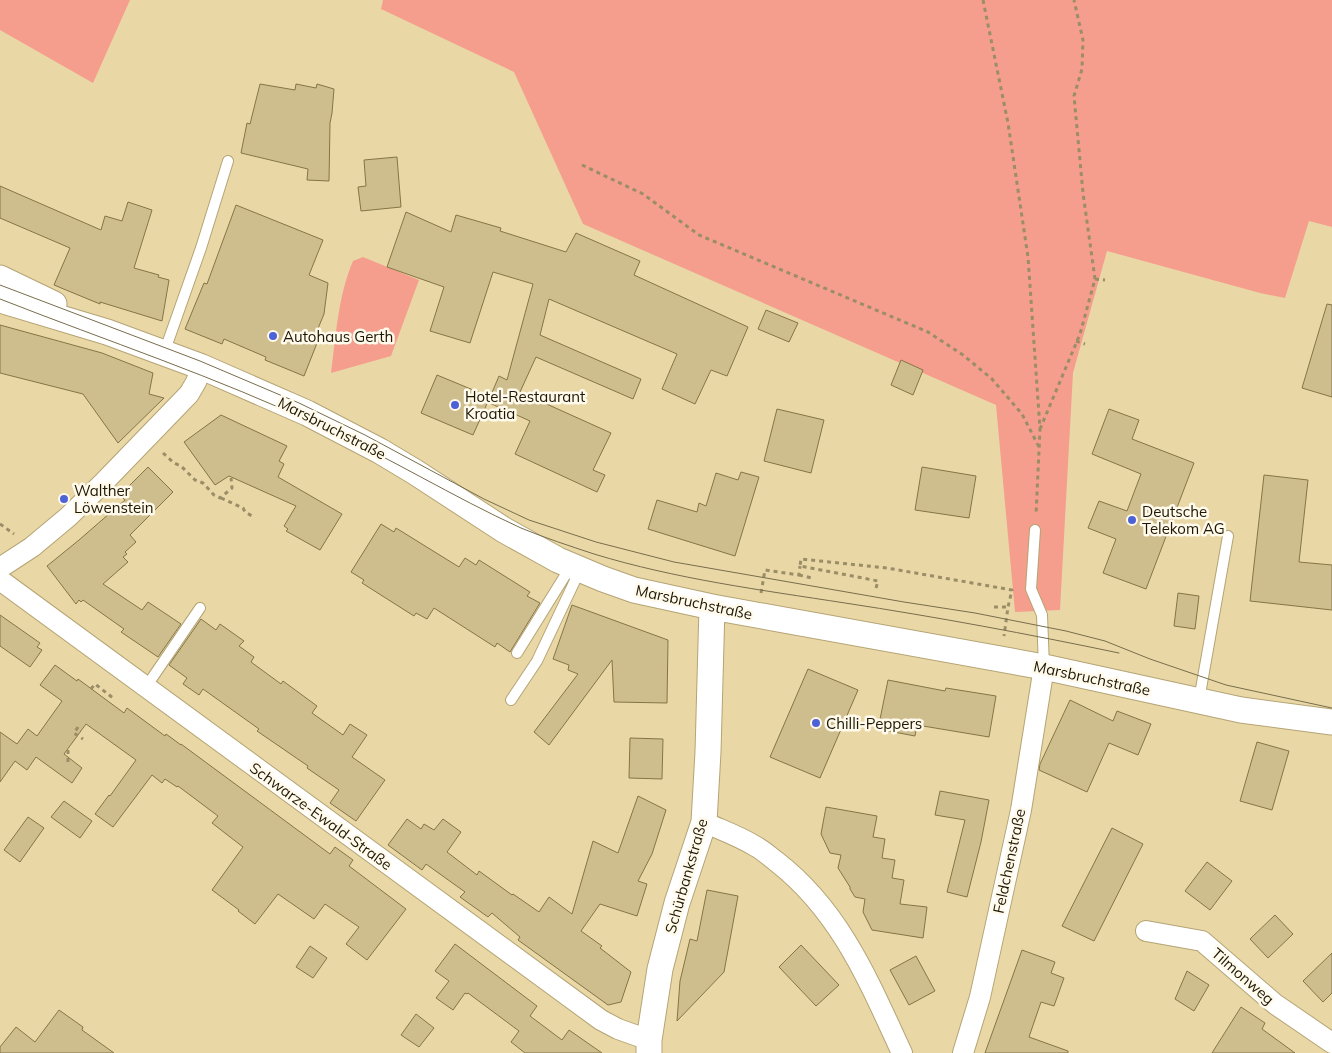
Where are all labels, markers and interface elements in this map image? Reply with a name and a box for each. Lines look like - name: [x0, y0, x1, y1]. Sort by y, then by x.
- place label: Autohaus Gerth: [283, 327, 393, 346]
- marker: Autohaus Gerth: [267, 330, 279, 342]
- place label: Hotel-Restaurant Kroatia: [465, 387, 585, 423]
- street label: Marsbruchstraße: [275, 393, 389, 463]
- marker: Hotel-Restaurant Kroatia: [449, 399, 461, 411]
- place label: Walther Löwenstein: [74, 481, 154, 517]
- marker: Walther Löwenstein: [58, 493, 70, 505]
- place label: Deutsche Telekom AG: [1142, 502, 1225, 538]
- marker: Deutsche Telekom AG: [1126, 514, 1138, 526]
- street label: Marsbruchstraße: [634, 580, 754, 624]
- street label: Marsbruchstraße: [1032, 656, 1152, 700]
- place label: Chilli-Peppers: [826, 714, 922, 733]
- marker: Chilli-Peppers: [810, 717, 822, 729]
- street label: Schwarze-Ewald-Straße: [246, 758, 396, 874]
- street label: Feldchenstraße: [989, 807, 1029, 915]
- street label: Schürbankstraße: [661, 816, 711, 936]
- street label: Tilmonweg: [1208, 944, 1278, 1008]

